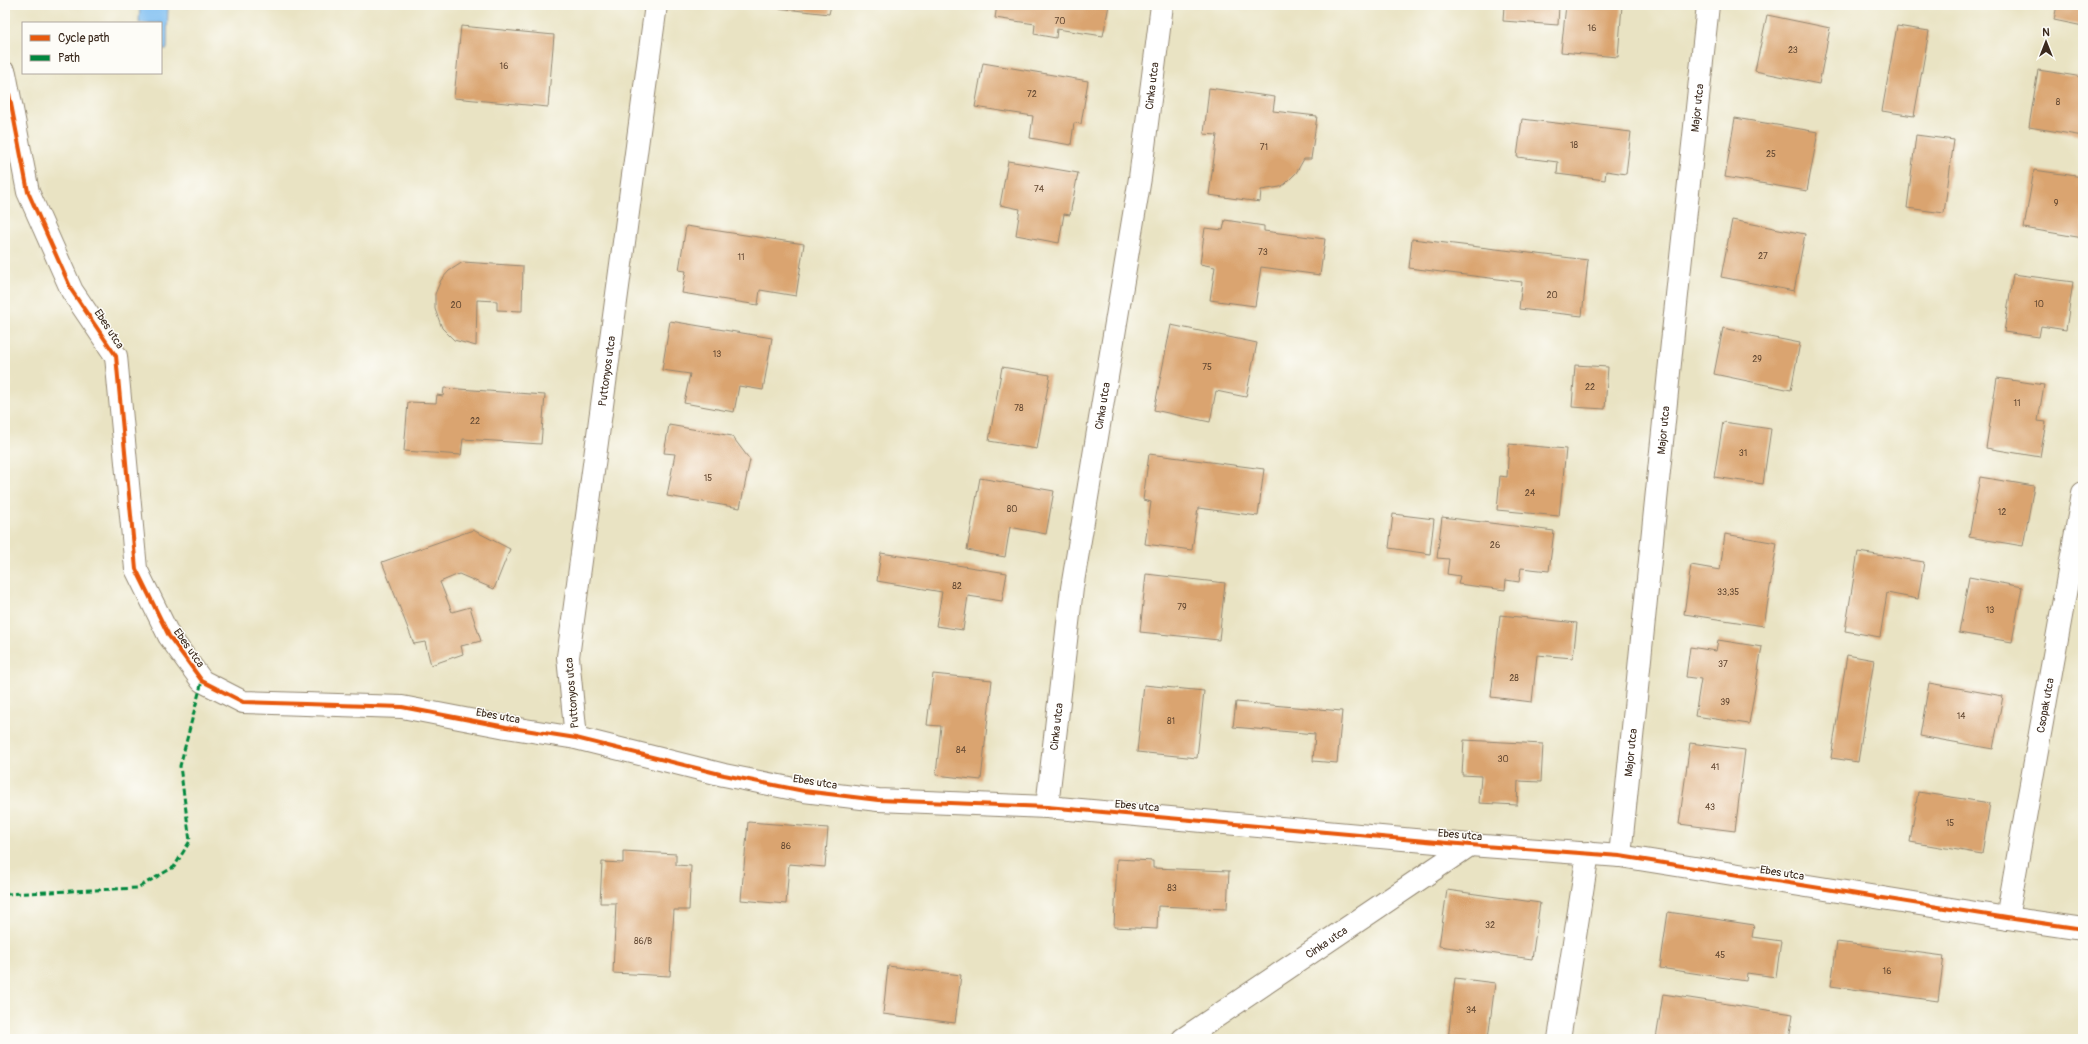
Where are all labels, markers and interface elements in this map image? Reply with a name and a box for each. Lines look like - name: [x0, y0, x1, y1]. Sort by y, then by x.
- house number: 70: [1055, 16, 1065, 27]
- legend: [22, 22, 162, 74]
- north arrow: [2026, 22, 2066, 62]
- house number: 16: [1588, 23, 1596, 34]
- text: N: [2042, 26, 2050, 39]
- text: Cycle path: [58, 31, 110, 46]
- house number: 23: [1788, 45, 1798, 56]
- text: Path: [58, 51, 80, 66]
- house number: 16: [500, 61, 508, 72]
- street label: Cinka utca: [1142, 61, 1161, 110]
- street label: Major utca: [1688, 83, 1706, 133]
- house number: 72: [1027, 89, 1037, 100]
- house number: 8: [2056, 97, 2061, 108]
- house number: 18: [1570, 140, 1578, 151]
- house number: 71: [1260, 142, 1268, 153]
- house number: 25: [1766, 149, 1776, 160]
- house number: 74: [1034, 184, 1045, 195]
- house number: 9: [2054, 198, 2059, 209]
- house number: 73: [1258, 247, 1268, 258]
- house number: 27: [1758, 251, 1768, 262]
- house number: 11: [737, 252, 745, 263]
- house number: 20: [1546, 290, 1558, 301]
- house number: 10: [2034, 299, 2044, 310]
- house number: 20: [450, 300, 462, 311]
- street label: Ebes utca: [91, 307, 127, 351]
- street label: Puttonyos utca: [595, 335, 618, 407]
- house number: 13: [713, 349, 721, 360]
- house number: 29: [1752, 354, 1762, 365]
- house number: 75: [1202, 362, 1212, 373]
- street label: Cinka utca: [1092, 381, 1113, 431]
- house number: 22: [1585, 382, 1595, 393]
- house number: 11: [2013, 398, 2021, 409]
- house number: 78: [1014, 403, 1024, 414]
- street label: Major utca: [1654, 405, 1672, 455]
- house number: 22: [470, 416, 480, 427]
- house number: 31: [1739, 448, 1747, 459]
- house number: 15: [704, 473, 712, 484]
- house number: 24: [1525, 488, 1536, 499]
- house number: 80: [1007, 504, 1017, 515]
- house number: 12: [1998, 507, 2006, 518]
- house number: 26: [1490, 540, 1500, 551]
- house number: 82: [952, 581, 962, 592]
- house number: 33,35: [1717, 587, 1739, 598]
- house number: 79: [1177, 602, 1187, 613]
- house number: 13: [1986, 605, 1994, 616]
- street label: Ebes utca: [171, 626, 207, 670]
- street label: Puttonyos utca: [562, 657, 582, 729]
- house number: 37: [1718, 659, 1728, 670]
- house number: 28: [1509, 673, 1519, 684]
- street label: Csopak utca: [2034, 677, 2056, 734]
- house number: 39: [1720, 697, 1730, 708]
- street label: Cinka utca: [1047, 702, 1065, 751]
- street label: Ebes utca: [475, 706, 521, 726]
- house number: 14: [1957, 711, 1966, 722]
- house number: 81: [1167, 716, 1175, 727]
- street label: Major utca: [1622, 728, 1639, 777]
- house number: 84: [956, 745, 967, 756]
- house number: 30: [1497, 754, 1509, 765]
- house number: 41: [1711, 762, 1719, 773]
- street label: Ebes utca: [792, 772, 838, 792]
- street label: Ebes utca: [1114, 798, 1160, 814]
- house number: 43: [1705, 802, 1715, 813]
- house number: 15: [1946, 818, 1954, 829]
- street label: Ebes utca: [1437, 827, 1483, 843]
- house number: 86: [781, 841, 791, 852]
- street label: Ebes utca: [1759, 863, 1805, 883]
- house number: 83: [1167, 883, 1177, 894]
- house number: 32: [1485, 920, 1495, 931]
- street label: Cinka utca: [1303, 923, 1350, 961]
- house number: 86/B: [634, 936, 652, 947]
- house number: 45: [1715, 950, 1725, 961]
- house number: 16: [1883, 966, 1891, 977]
- house number: 34: [1466, 1005, 1477, 1016]

